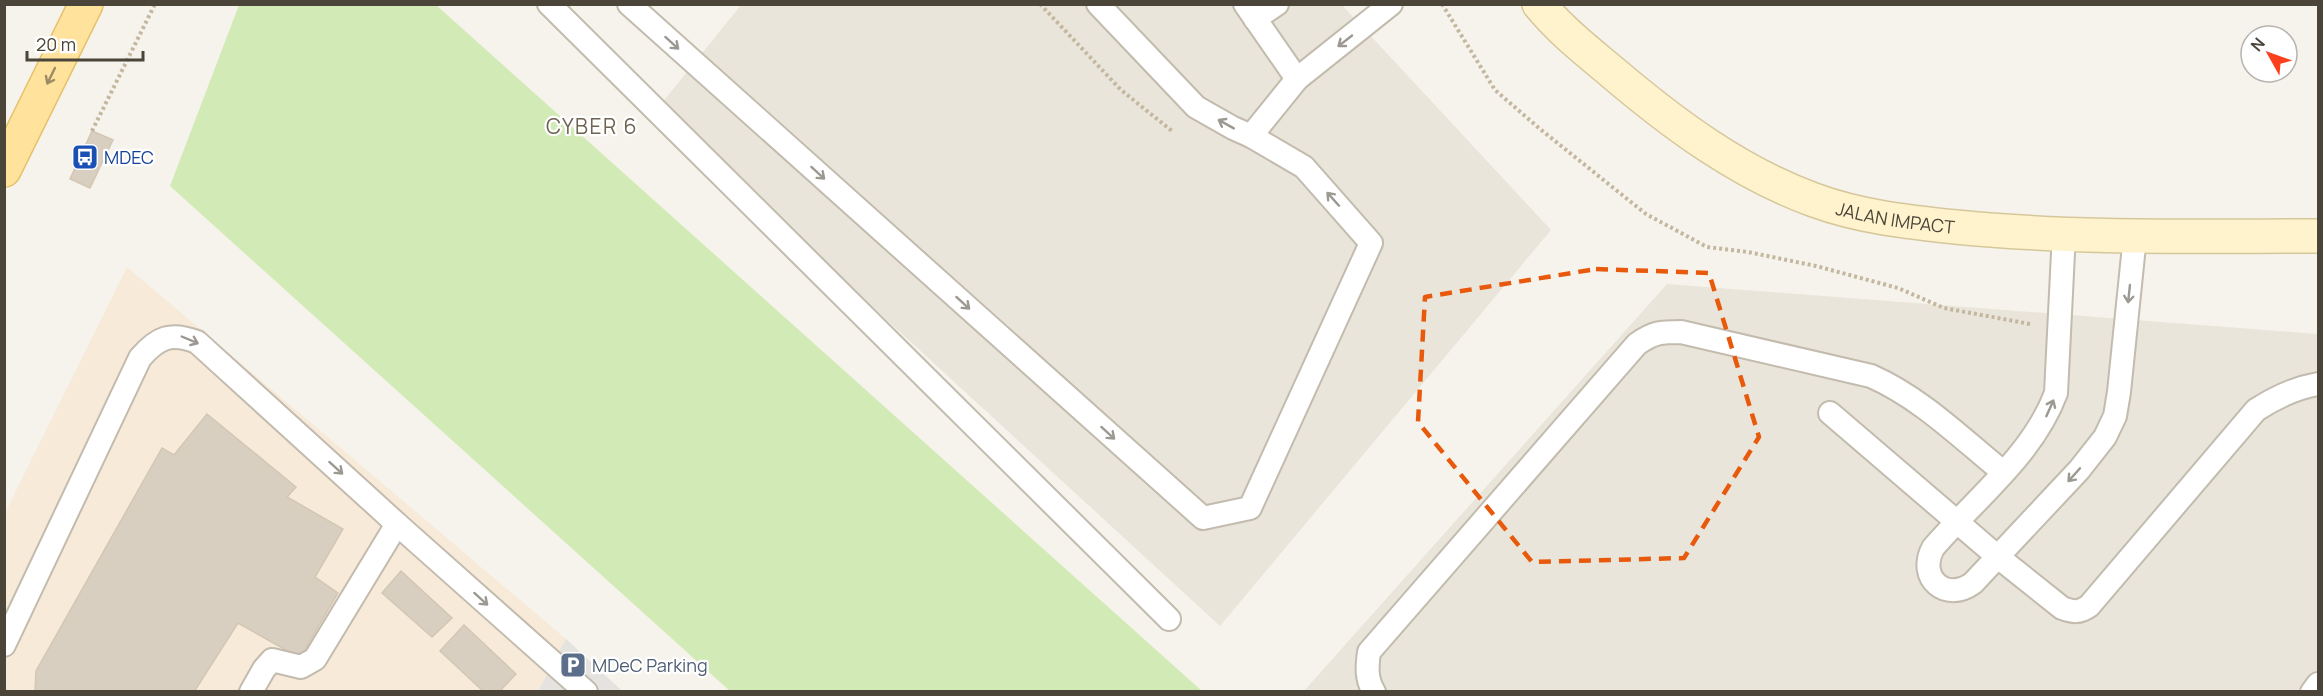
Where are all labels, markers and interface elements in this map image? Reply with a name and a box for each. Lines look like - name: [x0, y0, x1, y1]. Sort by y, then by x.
- scale bar: [27, 24, 142, 62]
- north arrow: [2239, 24, 2299, 84]
- text: 20 m: [36, 32, 76, 56]
- text: N: [2245, 33, 2270, 56]
- one-way arrow: [1337, 34, 1353, 47]
- one-way arrow: [664, 36, 679, 50]
- one-way arrow: [45, 67, 57, 85]
- district label: CYBER 6: [546, 112, 638, 140]
- one-way arrow: [1218, 118, 1235, 130]
- bus stop icon: MDEC: [70, 142, 100, 172]
- place label: MDEC: [104, 145, 154, 169]
- one-way arrow: [810, 166, 825, 180]
- one-way arrow: [1326, 192, 1340, 207]
- street label: JALAN IMPACT: [1833, 196, 1956, 239]
- one-way arrow: [2123, 283, 2134, 303]
- one-way arrow: [955, 296, 970, 310]
- one-way arrow: [181, 335, 199, 346]
- one-way arrow: [2045, 399, 2056, 418]
- one-way arrow: [1101, 426, 1116, 440]
- one-way arrow: [328, 461, 343, 475]
- one-way arrow: [2067, 467, 2081, 482]
- one-way arrow: [473, 592, 488, 606]
- parking icon: MDeC Parking: [558, 650, 588, 680]
- place label: MDeC Parking: [592, 653, 708, 677]

